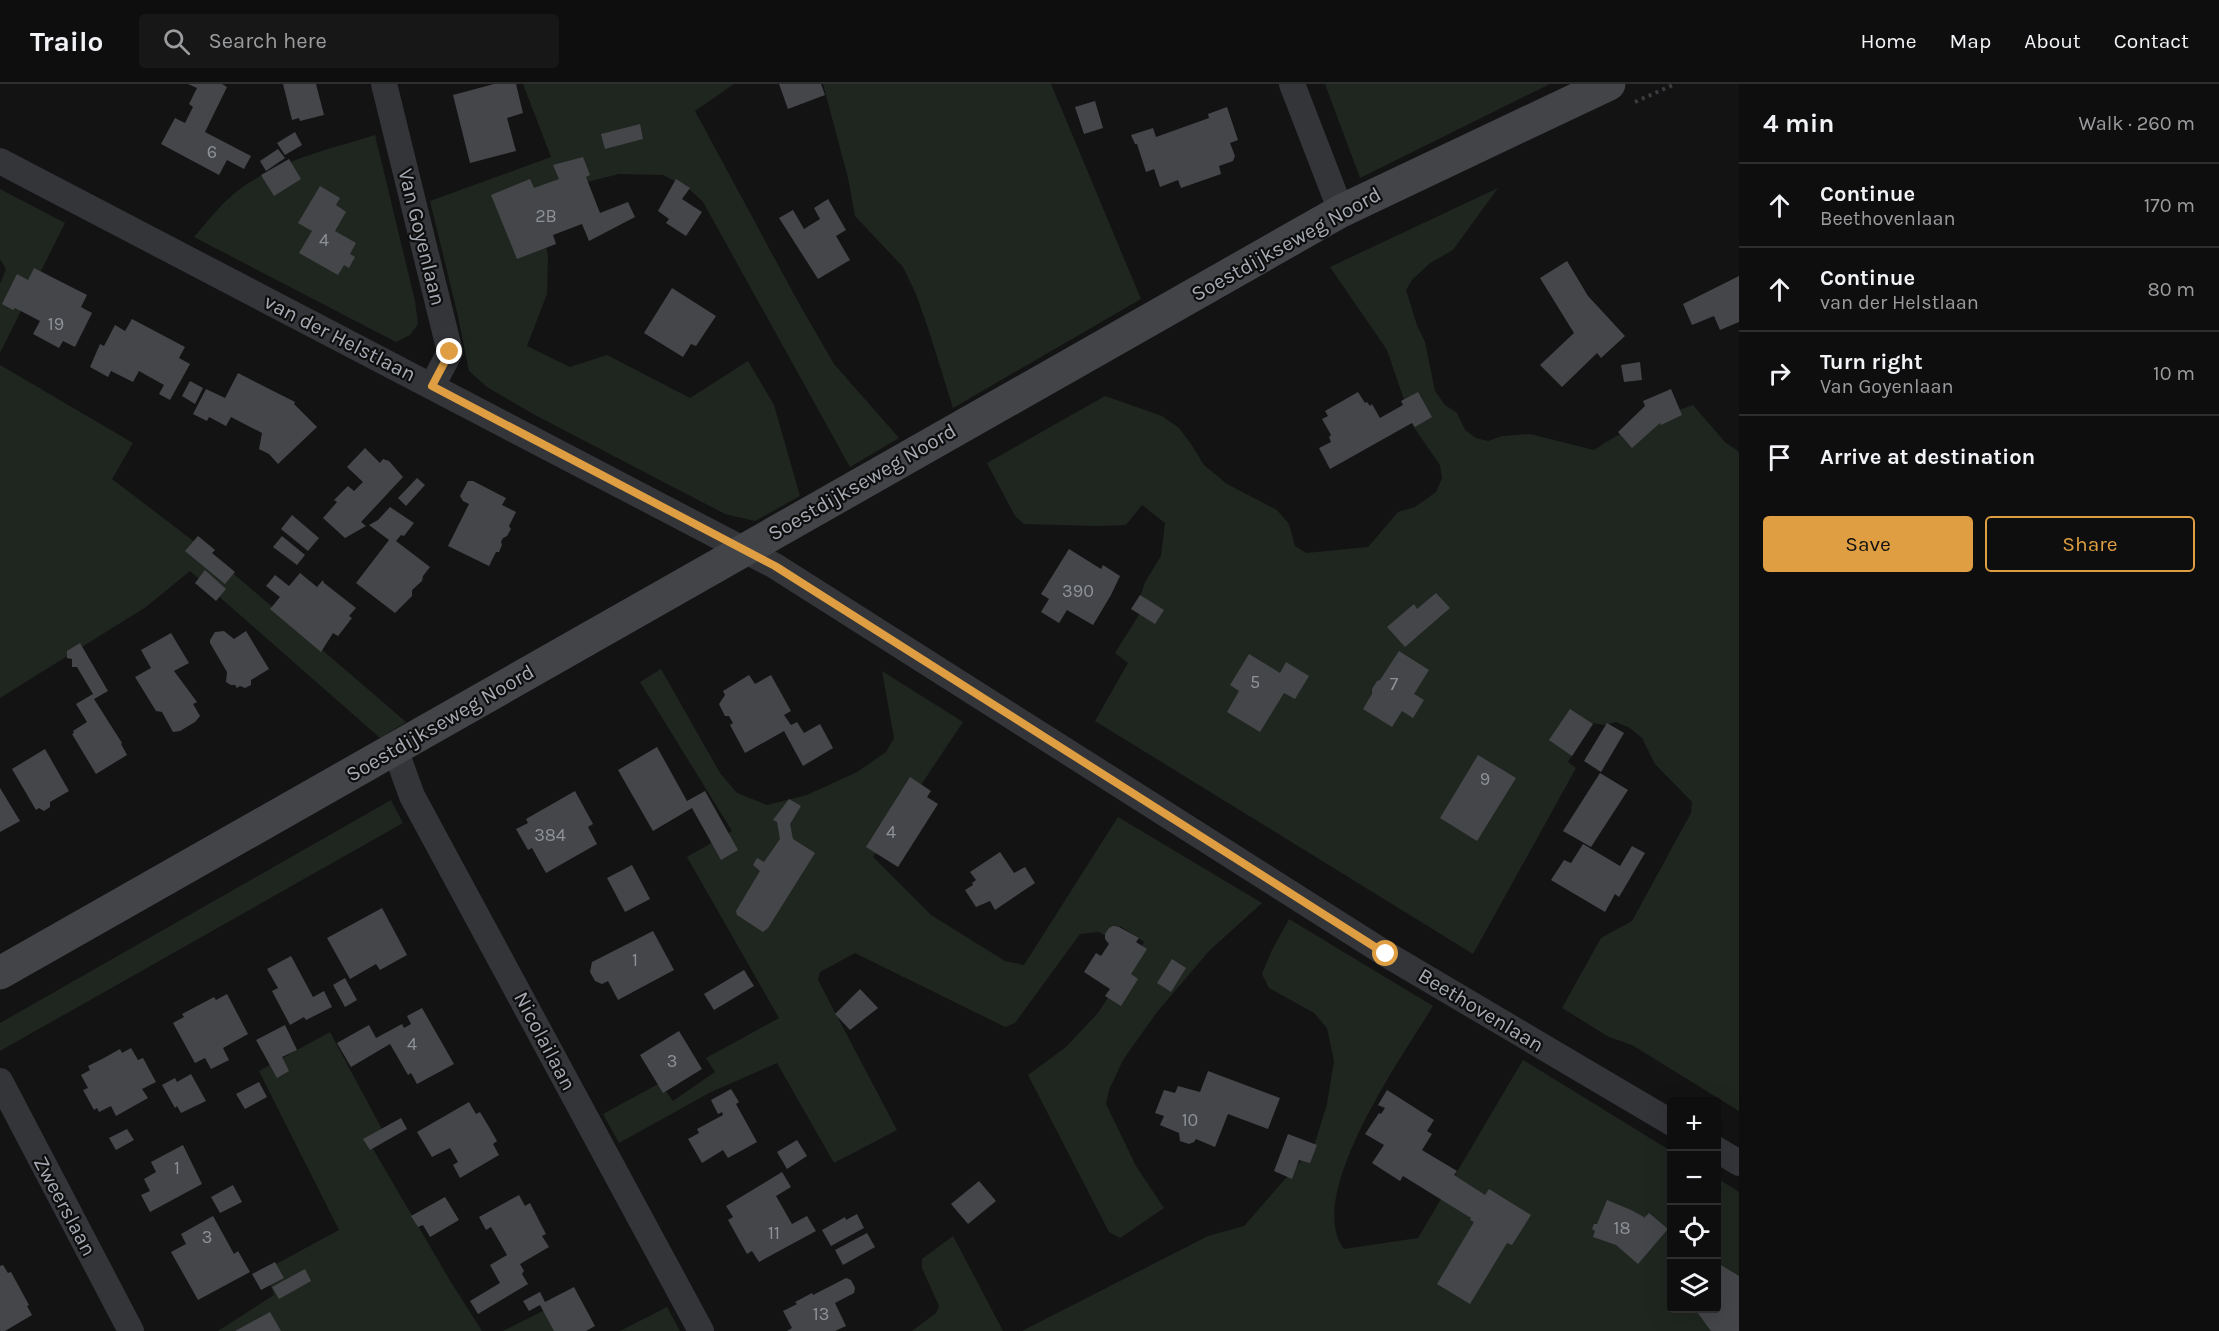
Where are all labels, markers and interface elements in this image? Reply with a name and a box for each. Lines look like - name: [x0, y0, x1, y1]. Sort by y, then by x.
- search box: [139, 14, 559, 68]
- text: Trailo: [30, 25, 103, 58]
- icon: search: [160, 25, 193, 58]
- text: Search here: [208, 28, 327, 54]
- text: Home: [1861, 29, 1917, 53]
- text: Map: [1950, 29, 1991, 53]
- text: About: [2024, 29, 2081, 53]
- text: Contact: [2114, 29, 2189, 53]
- text: 4 min: [1763, 108, 1834, 139]
- text: Walk · 260 m: [2078, 112, 2195, 135]
- house number: 6: [207, 141, 217, 163]
- street label: Van Goyenlaan: [393, 166, 451, 308]
- text: Continue: [1820, 181, 1915, 207]
- street label: Soestdijkseweg Noord: [1187, 182, 1385, 306]
- icon: ahead: [1763, 189, 1796, 222]
- text: 170 m: [2144, 194, 2195, 217]
- house number: 2B: [535, 205, 557, 227]
- text: Beethovenlaan: [1820, 207, 1956, 230]
- house number: 4: [319, 229, 329, 251]
- text: Continue: [1820, 265, 1915, 291]
- icon: ahead: [1763, 273, 1796, 306]
- text: 80 m: [2147, 278, 2195, 301]
- street label: van der Helstlaan: [260, 289, 420, 387]
- text: van der Helstlaan: [1820, 291, 1979, 314]
- house number: 19: [48, 313, 64, 335]
- route end: [436, 338, 462, 364]
- text: Turn right: [1820, 349, 1923, 375]
- icon: right: [1763, 357, 1796, 390]
- text: 10 m: [2153, 362, 2195, 385]
- text: Van Goyenlaan: [1820, 375, 1954, 398]
- street label: Soestdijkseweg Noord: [764, 418, 960, 546]
- icon: arrive: [1763, 441, 1796, 474]
- text: Arrive at destination: [1820, 444, 2035, 470]
- button: Save: [1763, 516, 1973, 572]
- button: Share: [1985, 516, 2195, 572]
- house number: 390: [1062, 580, 1094, 602]
- street label: Soestdijkseweg Noord: [342, 659, 538, 787]
- house number: 5: [1250, 671, 1260, 693]
- house number: 7: [1390, 673, 1399, 695]
- house number: 9: [1480, 768, 1490, 790]
- house number: 4: [886, 821, 896, 843]
- house number: 384: [534, 824, 566, 846]
- route start: [1372, 940, 1398, 966]
- house number: 1: [632, 949, 638, 971]
- street label: Beethovenlaan: [1414, 963, 1548, 1057]
- street label: Nicolailaan: [509, 988, 581, 1094]
- house number: 4: [407, 1033, 417, 1055]
- house number: 3: [667, 1050, 677, 1072]
- map controls: [1667, 1097, 1721, 1313]
- button: +: [1667, 1097, 1721, 1151]
- house number: 10: [1182, 1109, 1198, 1131]
- button: −: [1667, 1151, 1721, 1205]
- street label: Zweerslaan: [29, 1152, 101, 1260]
- house number: 1: [174, 1157, 180, 1179]
- button: locate: [1667, 1205, 1721, 1259]
- house number: 18: [1613, 1217, 1631, 1239]
- house number: 11: [768, 1222, 780, 1244]
- house number: 3: [202, 1226, 212, 1248]
- button: layers: [1667, 1259, 1721, 1313]
- house number: 13: [813, 1303, 829, 1325]

